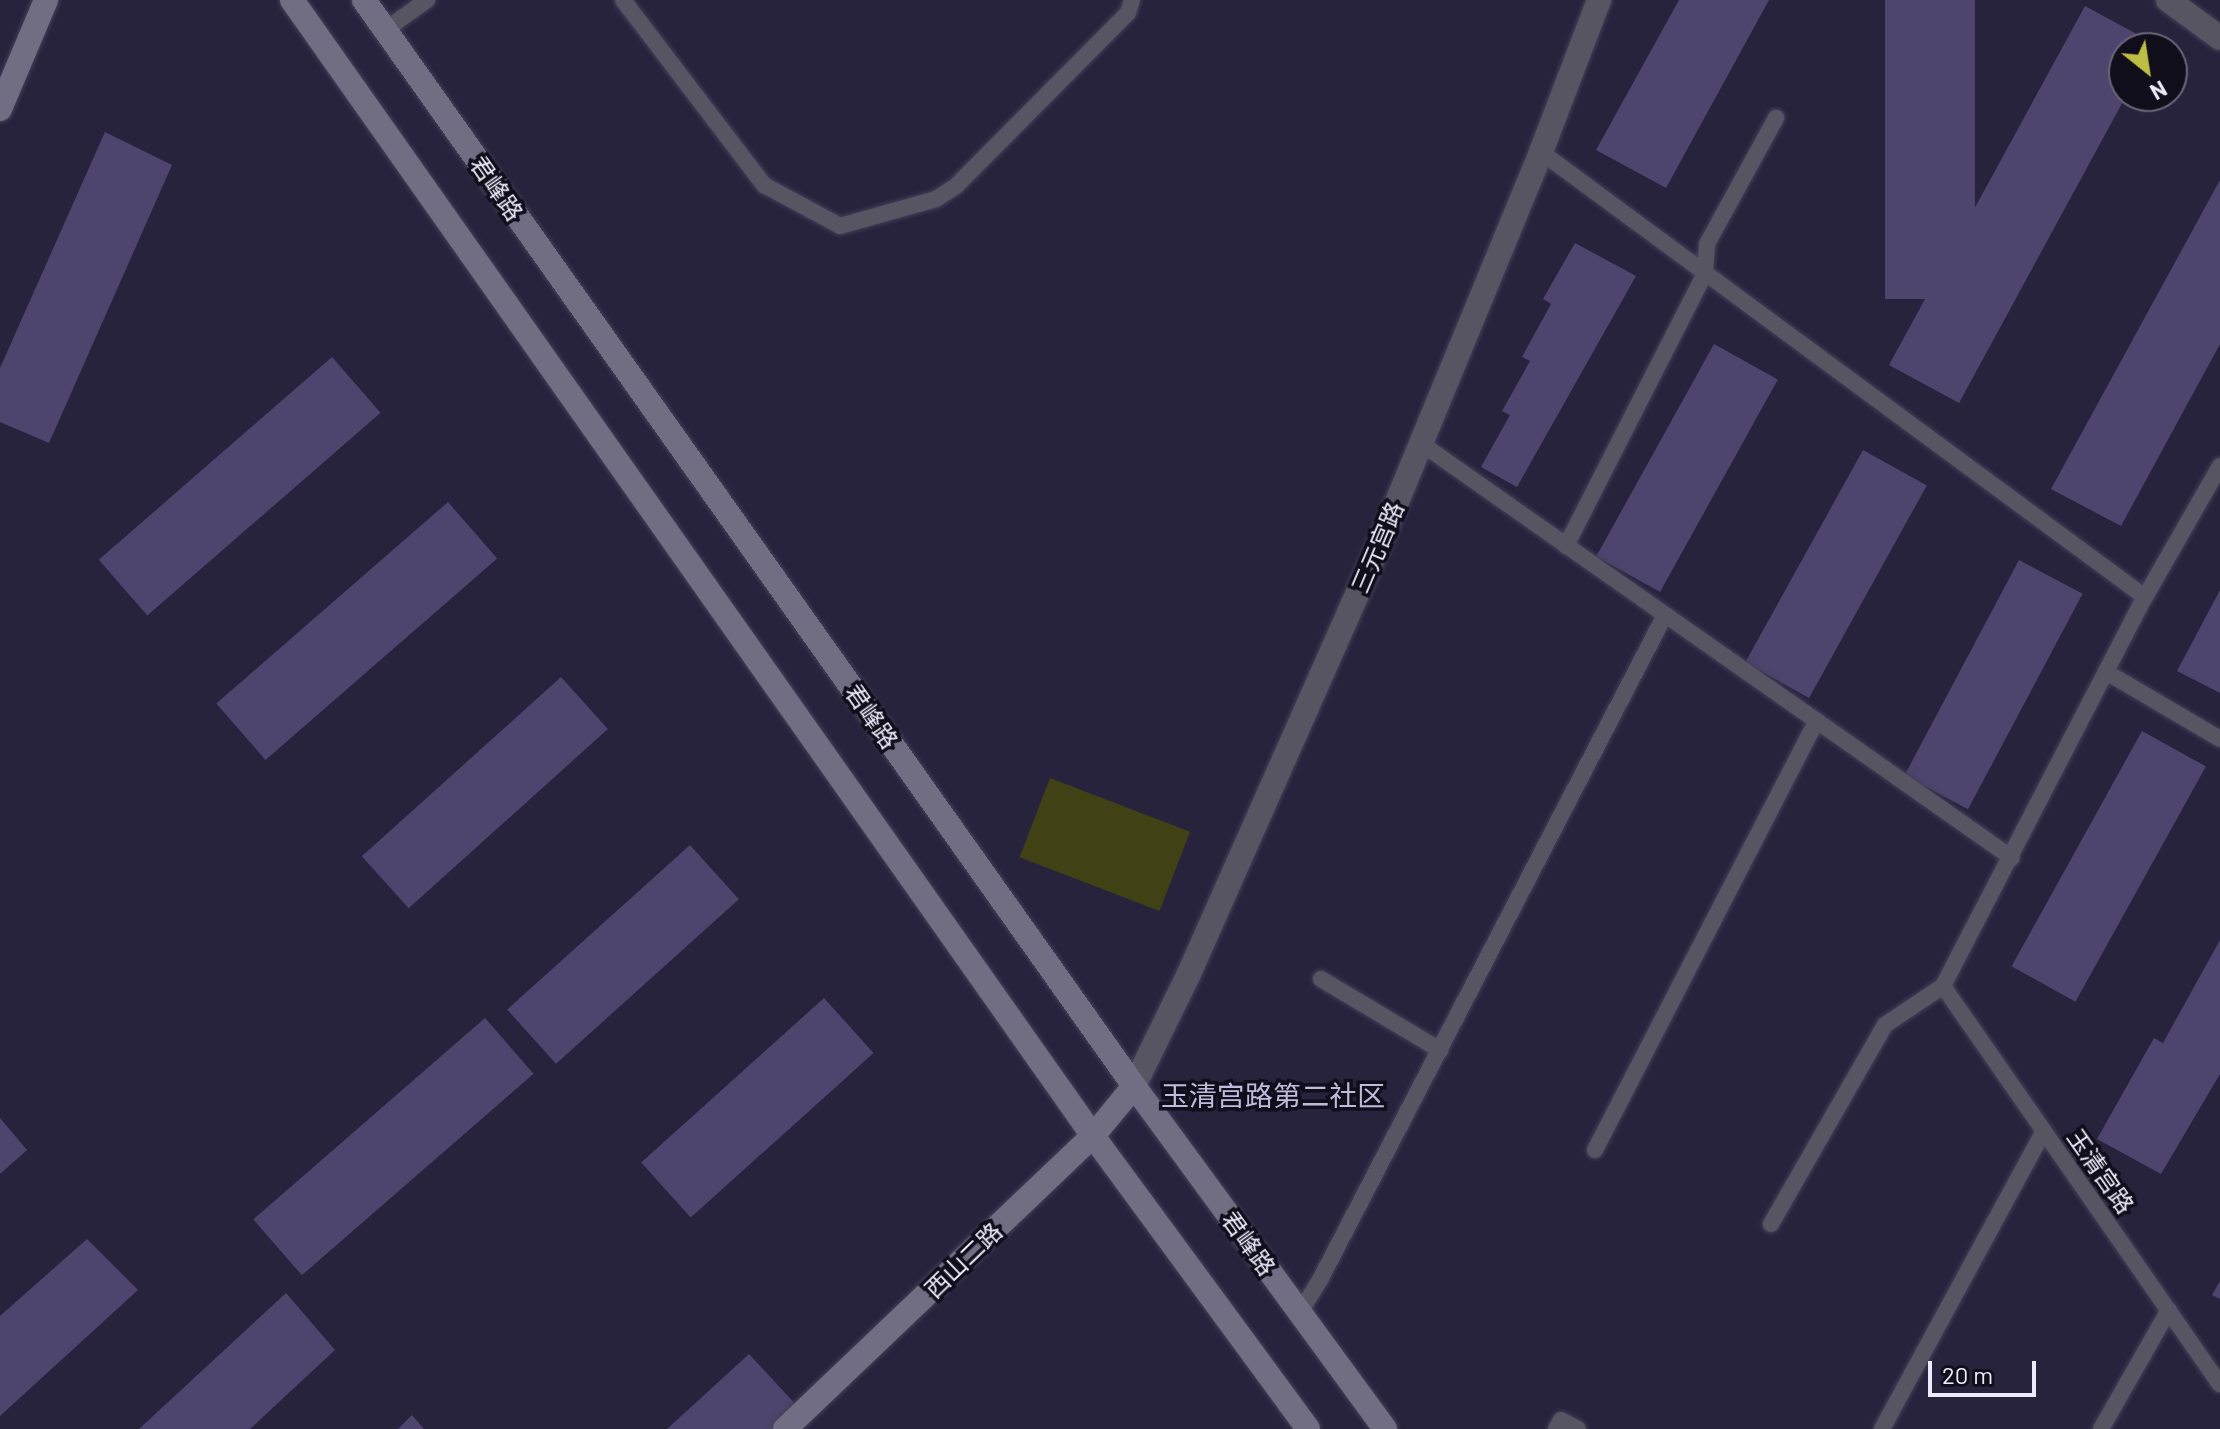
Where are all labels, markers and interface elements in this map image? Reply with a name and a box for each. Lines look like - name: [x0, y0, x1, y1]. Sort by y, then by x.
- north arrow: [2108, 32, 2188, 112]
- text: N: [2146, 76, 2172, 106]
- street label: 君峰路: [465, 150, 529, 226]
- street label: 三元宫路: [1345, 497, 1409, 597]
- street label: 君峰路: [840, 678, 904, 754]
- district label: 玉清宫路第二社区: [1161, 1078, 1385, 1112]
- street label: 玉清宫路: [2062, 1123, 2140, 1219]
- street label: 君峰路: [1216, 1205, 1282, 1281]
- street label: 西山二路: [918, 1216, 1008, 1304]
- scale bar: [1932, 1345, 2040, 1395]
- text: 20 m: [1942, 1360, 1993, 1389]

